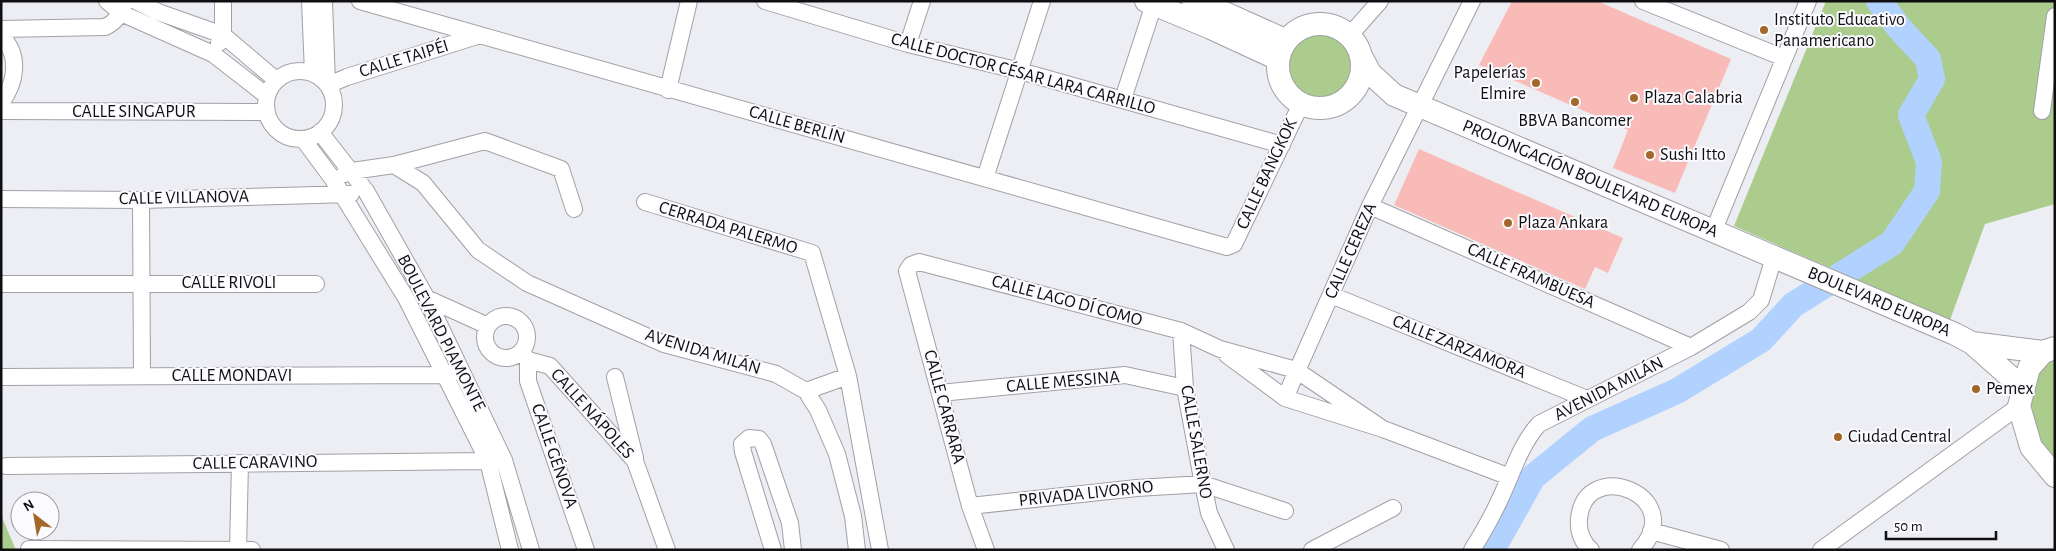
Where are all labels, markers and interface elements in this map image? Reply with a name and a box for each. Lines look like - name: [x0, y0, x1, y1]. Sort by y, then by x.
- place label: Instituto Educativo Panamericano: [1774, 11, 1905, 50]
- marker: Instituto Educativo Panamericano: [1758, 24, 1770, 36]
- street label: CALLE DOCTOR CÉSAR LARA CARRILLO: [889, 27, 1158, 118]
- street label: CALLE TAIPÉI: [356, 34, 451, 81]
- place label: Papelerías Elmire: [1453, 64, 1526, 103]
- marker: Papelerías Elmire: [1530, 77, 1542, 89]
- place label: Plaza Calabria: [1644, 89, 1743, 107]
- marker: Plaza Calabria: [1628, 92, 1640, 104]
- marker: BBVA Bancomer: [1569, 96, 1581, 108]
- street label: CALLE BERLÍN: [747, 100, 848, 147]
- street label: CALLE SINGAPUR: [72, 103, 196, 121]
- place label: BBVA Bancomer: [1518, 112, 1632, 130]
- street label: PROLONGACIÓN BOULEVARD EUROPA: [1460, 114, 1722, 241]
- street label: CALLE BANGKOK: [1233, 116, 1301, 232]
- place label: Sushi Itto: [1660, 146, 1726, 164]
- marker: Sushi Itto: [1644, 149, 1656, 161]
- street label: CALLE VILLANOVA: [119, 188, 250, 208]
- street label: CERRADA PALERMO: [657, 198, 799, 258]
- street label: CALLE CEREZA: [1322, 200, 1380, 302]
- place label: Plaza Ankara: [1518, 214, 1608, 232]
- marker: Plaza Ankara: [1502, 217, 1514, 229]
- street label: CALLE FRAMBUESA: [1465, 240, 1598, 312]
- street label: BOULEVARD PIAMONTE: [394, 252, 488, 414]
- street label: BOULEVARD EUROPA: [1805, 264, 1954, 340]
- street label: CALLE LAGO DÍ COMO: [990, 269, 1145, 330]
- street label: CALLE RIVOLI: [182, 274, 276, 292]
- street label: CALLE ZARZAMORA: [1390, 312, 1529, 382]
- street label: AVENIDA MILÁN: [643, 323, 764, 378]
- street label: CALLE CARRARA: [920, 348, 968, 466]
- street label: AVENIDA MILÁN: [1550, 351, 1667, 424]
- street label: CALLE NÁPOLES: [547, 363, 639, 463]
- street label: CALLE MONDAVI: [172, 367, 292, 385]
- street label: CALLE MESSINA: [1006, 368, 1121, 396]
- place label: Pemex: [1986, 380, 2034, 398]
- marker: Pemex: [1970, 383, 1982, 395]
- street label: CALLE SALERNO: [1177, 384, 1215, 500]
- street label: CALLE GÉNOVA: [528, 400, 583, 511]
- place label: Ciudad Central: [1848, 428, 1952, 446]
- marker: Ciudad Central: [1832, 431, 1844, 443]
- street label: CALLE CARAVINO: [193, 453, 317, 473]
- street label: PRIVADA LIVORNO: [1018, 478, 1154, 510]
- north arrow: [10, 491, 60, 541]
- text: N: [21, 497, 37, 514]
- scale bar: [1886, 508, 1996, 540]
- text: 50 m: [1894, 519, 1923, 534]

